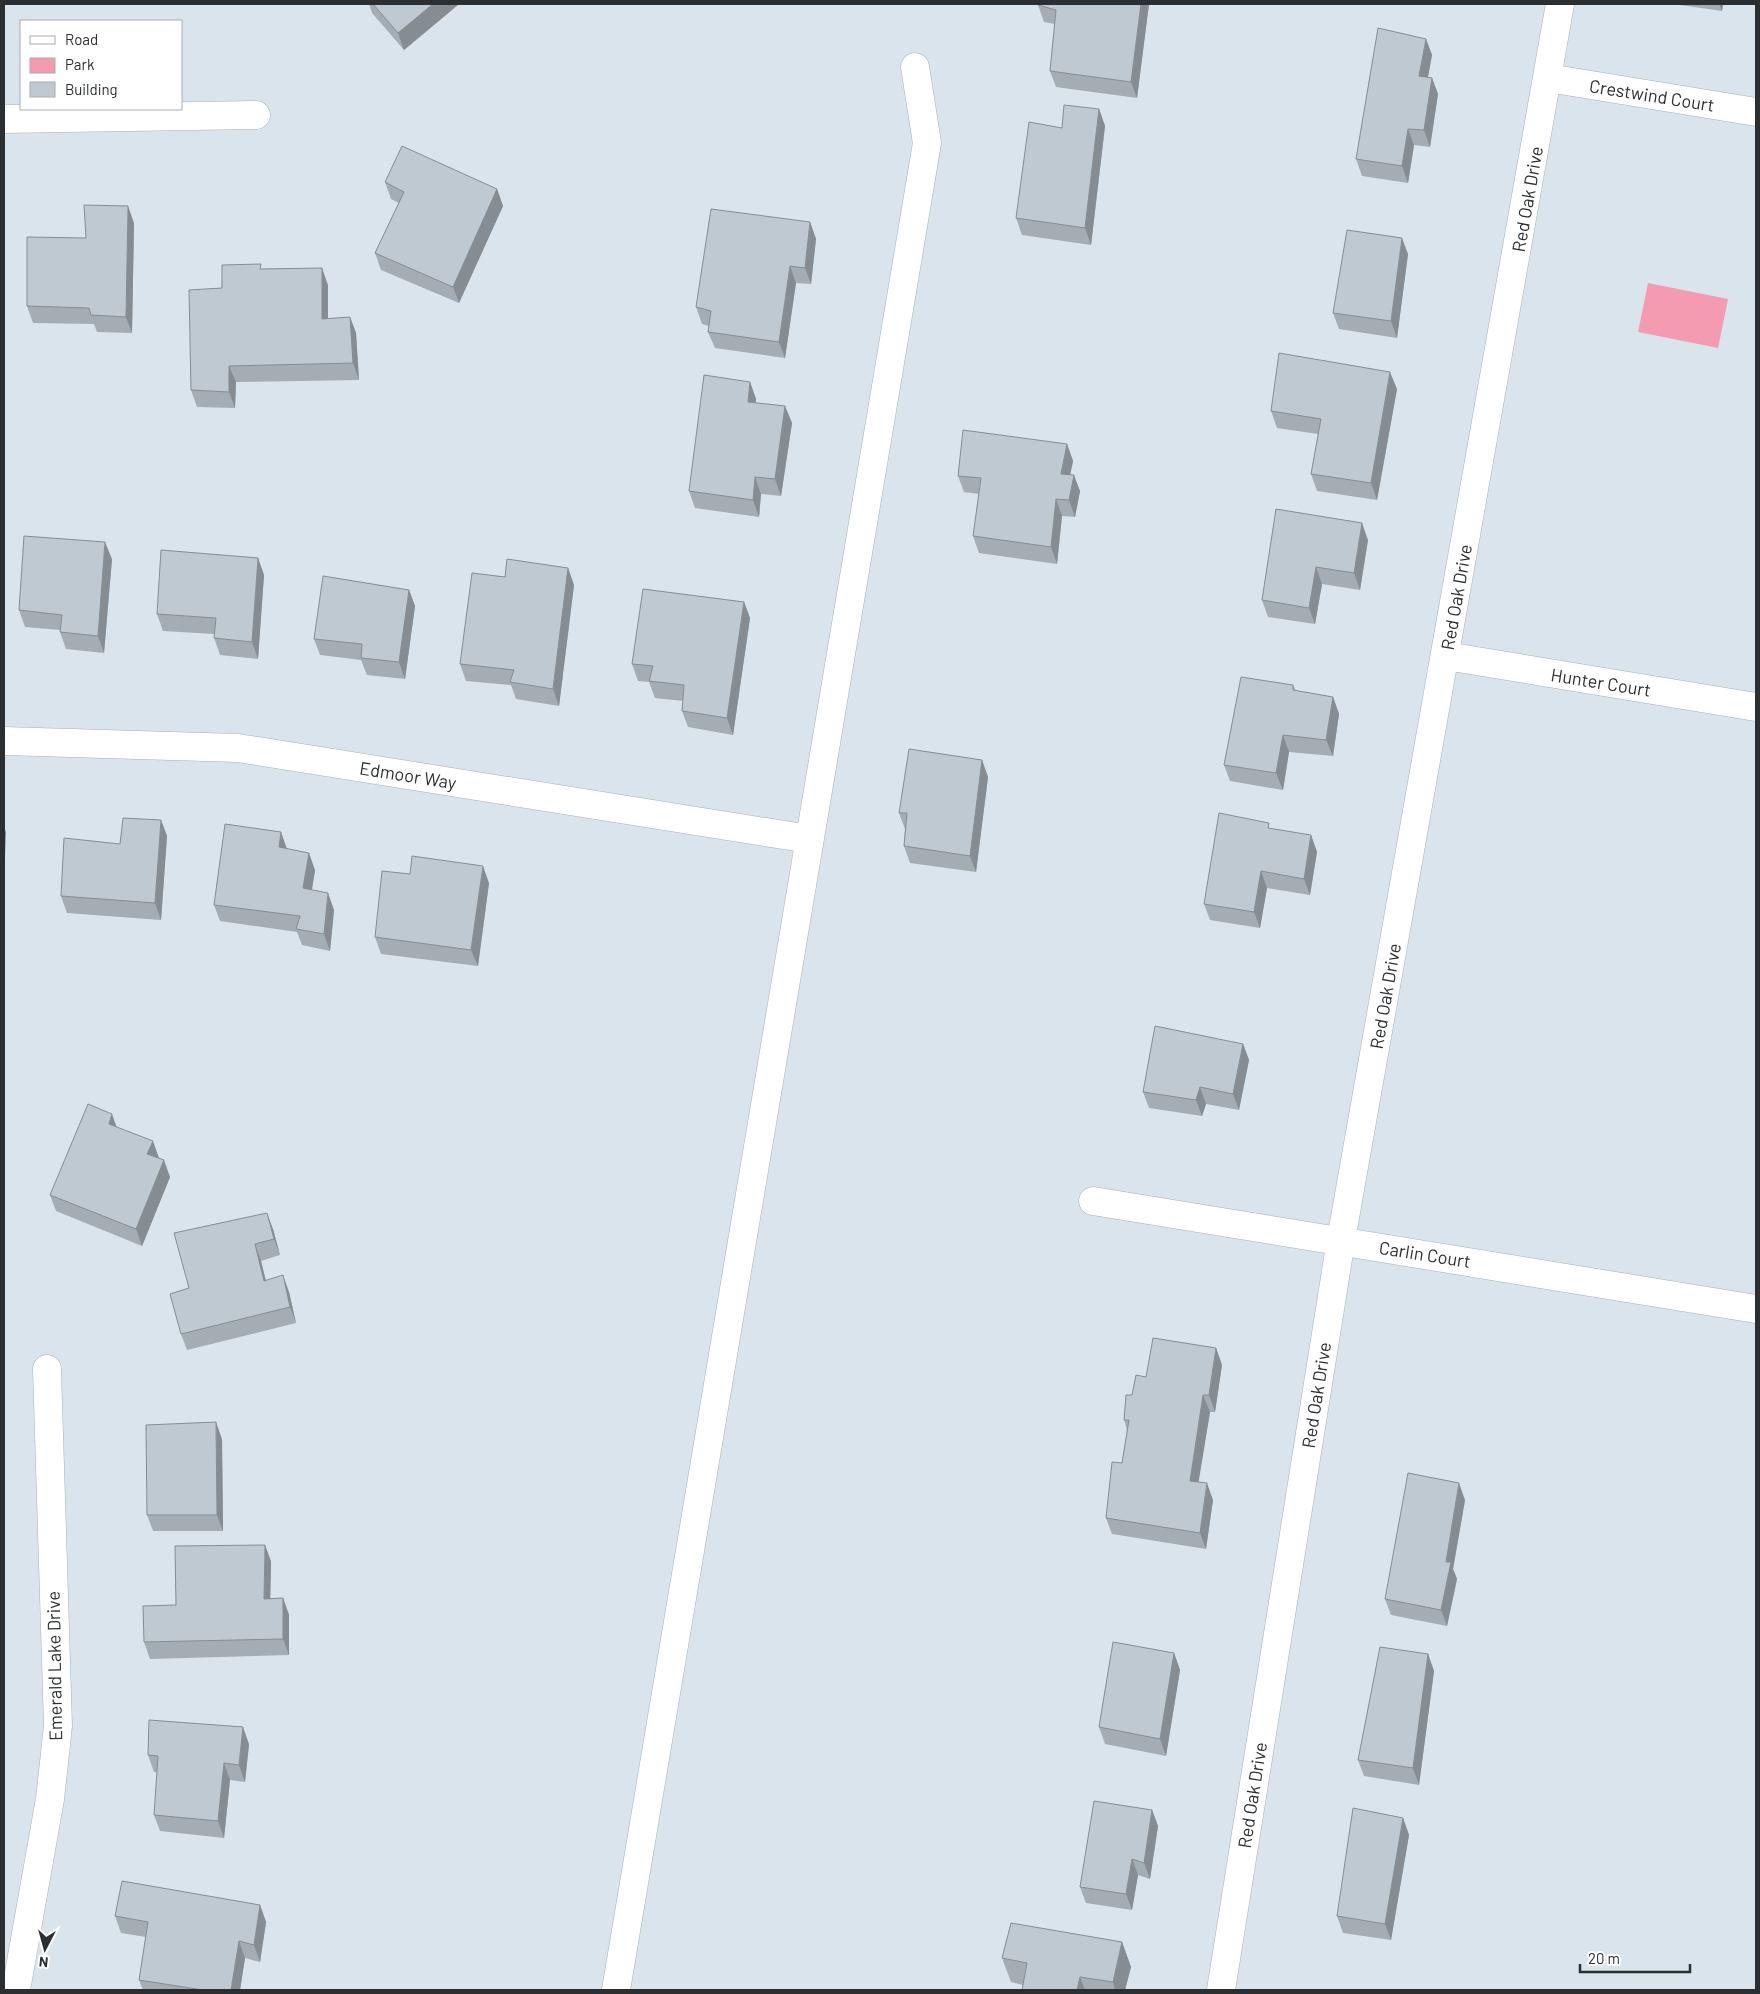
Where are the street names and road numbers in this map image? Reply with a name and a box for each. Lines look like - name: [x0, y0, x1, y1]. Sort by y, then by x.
- street label: Crestwind Court: [1588, 74, 1716, 116]
- street label: Red Oak Drive: [1507, 144, 1547, 254]
- street label: Red Oak Drive: [1436, 542, 1476, 652]
- street label: Hunter Court: [1549, 663, 1653, 701]
- street label: Edmoor Way: [358, 757, 458, 793]
- street label: Red Oak Drive: [1365, 941, 1405, 1051]
- street label: Carlin Court: [1378, 1236, 1472, 1272]
- street label: Red Oak Drive: [1297, 1340, 1335, 1450]
- street label: Emerald Lake Drive: [42, 1591, 66, 1741]
- street label: Red Oak Drive: [1233, 1740, 1271, 1850]

